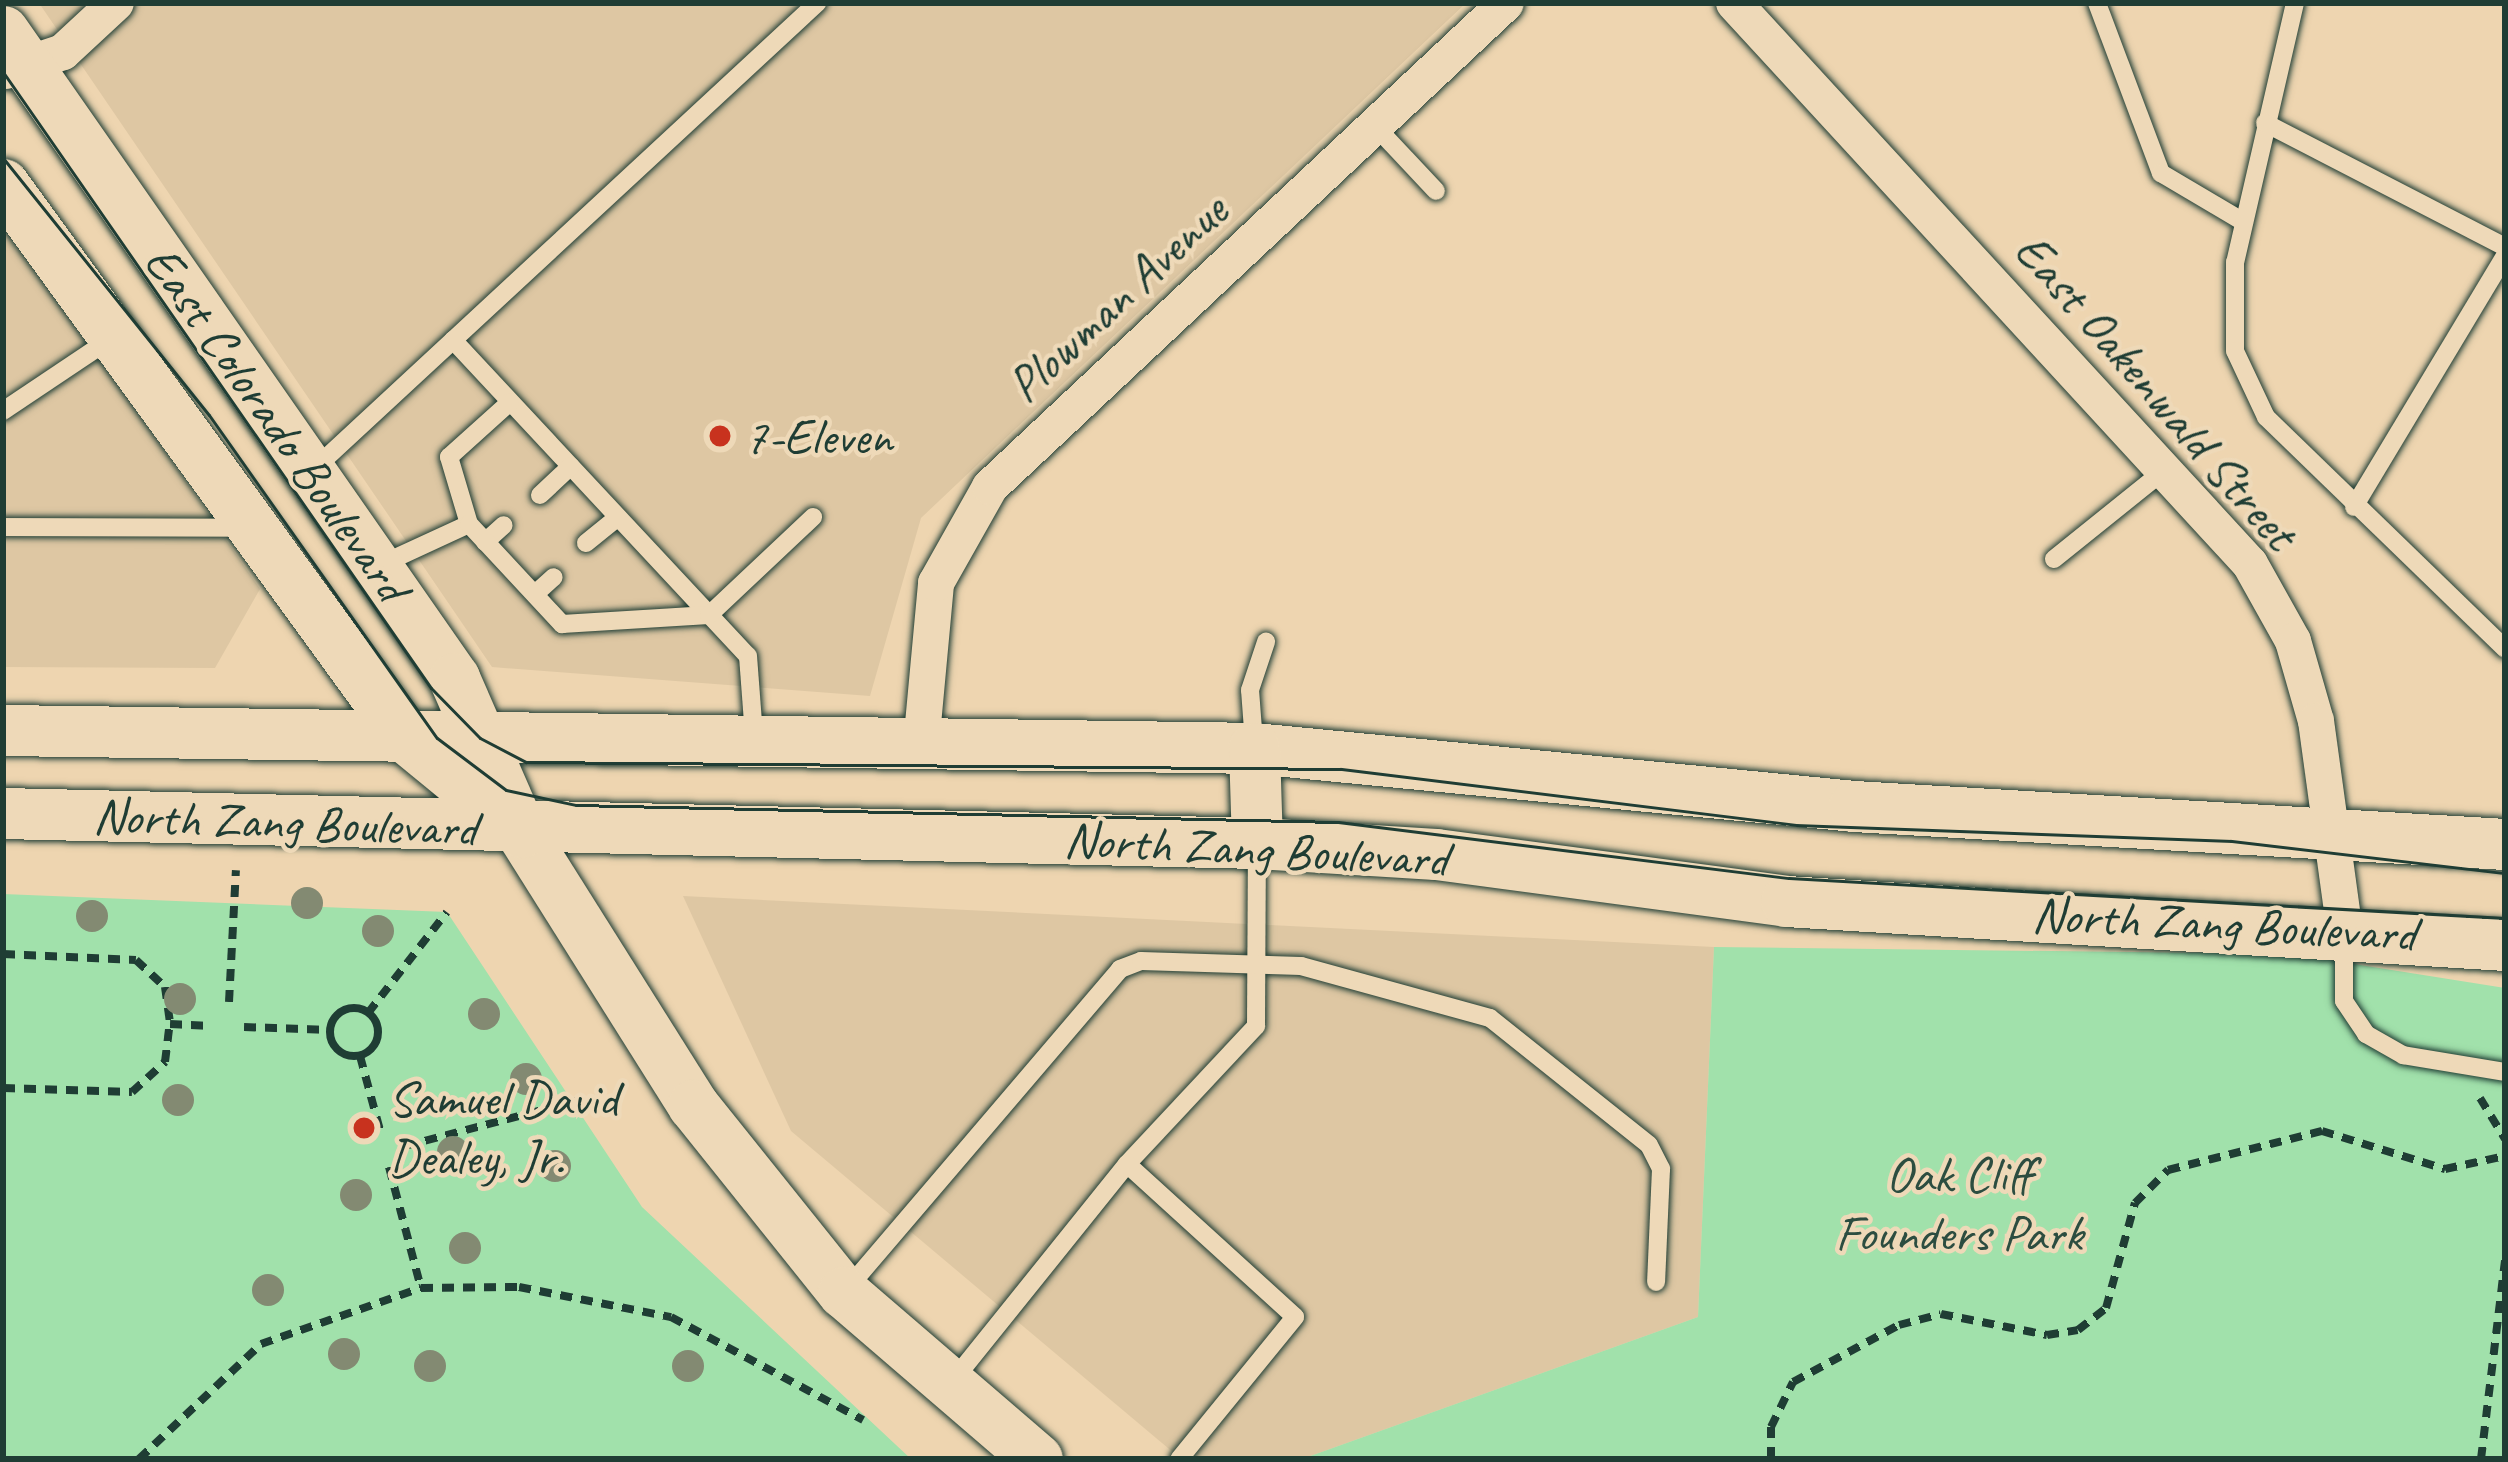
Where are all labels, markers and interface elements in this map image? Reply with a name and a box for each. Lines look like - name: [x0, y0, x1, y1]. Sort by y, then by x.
- street label: Plowman Avenue: [994, 181, 1240, 415]
- street label: East Oakenwald Street: [2001, 220, 2311, 562]
- street label: East Colorado Boulevard: [131, 233, 423, 613]
- place label: 7-Eleven: [744, 405, 892, 467]
- marker: 7-Eleven: [707, 423, 733, 449]
- street label: North Zang Boulevard: [91, 785, 479, 859]
- street label: North Zang Boulevard: [1061, 808, 1451, 890]
- street label: North Zang Boulevard: [2029, 883, 2419, 965]
- place label: Samuel David Dealey, Jr.: [388, 1068, 617, 1188]
- marker: Samuel David Dealey, Jr.: [351, 1115, 377, 1141]
- park label: Oak Cliff Founders Park: [1835, 1144, 2083, 1264]

